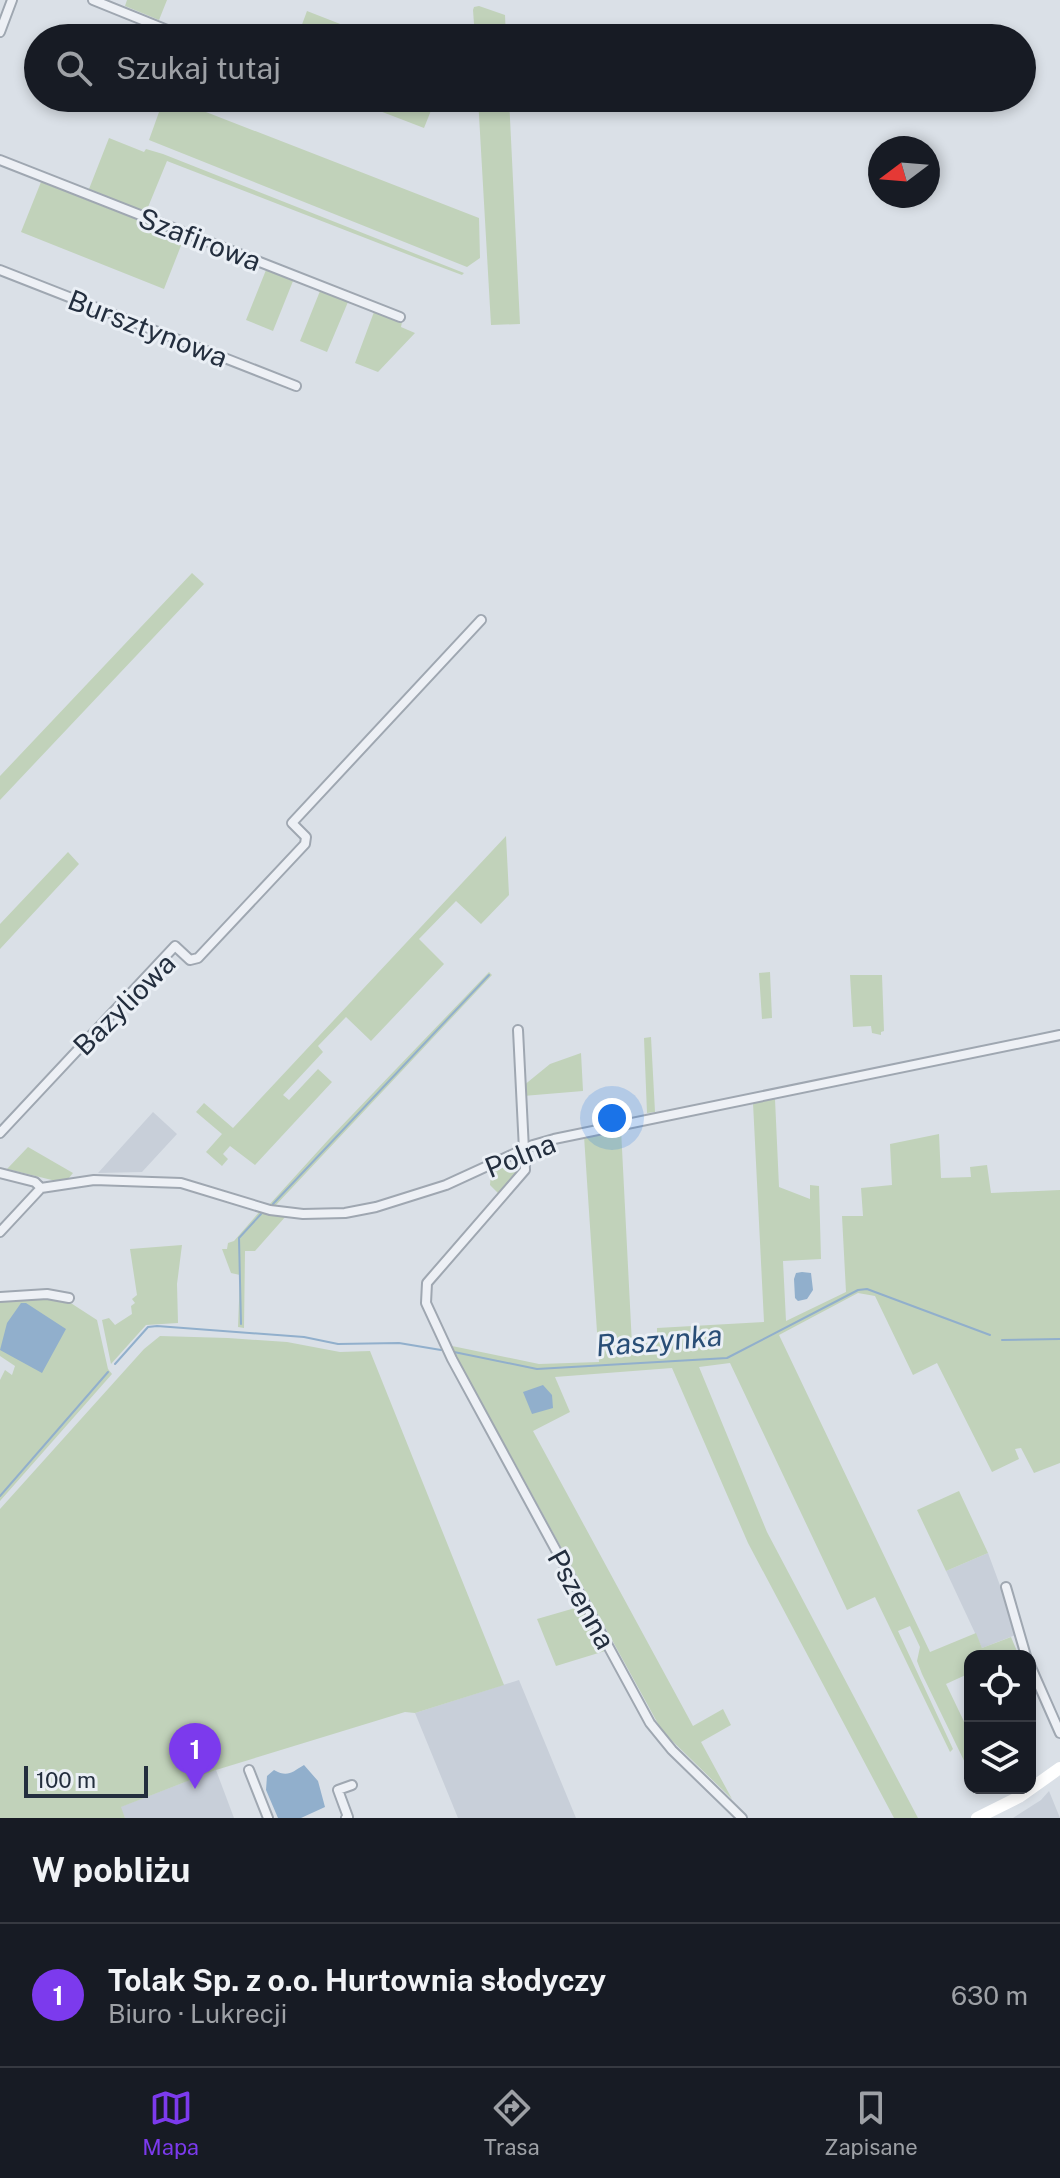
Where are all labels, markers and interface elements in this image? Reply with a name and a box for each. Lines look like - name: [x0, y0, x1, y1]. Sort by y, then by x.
- search box: [24, 24, 1036, 112]
- icon: search: [52, 46, 96, 90]
- text: Szukaj tutaj: [116, 50, 281, 86]
- north arrow: [868, 136, 940, 208]
- street label: Szafirowa: [134, 201, 266, 277]
- street label: Bursztynowa: [63, 282, 233, 374]
- street label: Bazyliowa: [66, 946, 182, 1062]
- your location: [592, 1098, 632, 1138]
- street label: Polna: [480, 1126, 560, 1184]
- water label: Raszynka: [594, 1317, 724, 1363]
- street label: Pszenna: [541, 1544, 623, 1654]
- map controls: [964, 1650, 1036, 1794]
- button: locate: [964, 1650, 1036, 1722]
- button: layers: [964, 1722, 1036, 1794]
- pin: 1: [169, 1723, 221, 1789]
- scale bar: [24, 1762, 148, 1798]
- text: 100 m: [36, 1767, 96, 1793]
- text: W pobliżu: [32, 1850, 191, 1890]
- text: Tolak Sp. z o.o. Hurtownia słodyczy: [108, 1962, 606, 1998]
- text: 1: [52, 1980, 64, 2011]
- text: 630 m: [951, 1980, 1028, 2011]
- text: Biuro · Lukrecji: [108, 1998, 287, 2029]
- tab: Mapa: [142, 2086, 199, 2160]
- tab: Trasa: [484, 2086, 540, 2160]
- tab: Zapisane: [824, 2086, 918, 2160]

